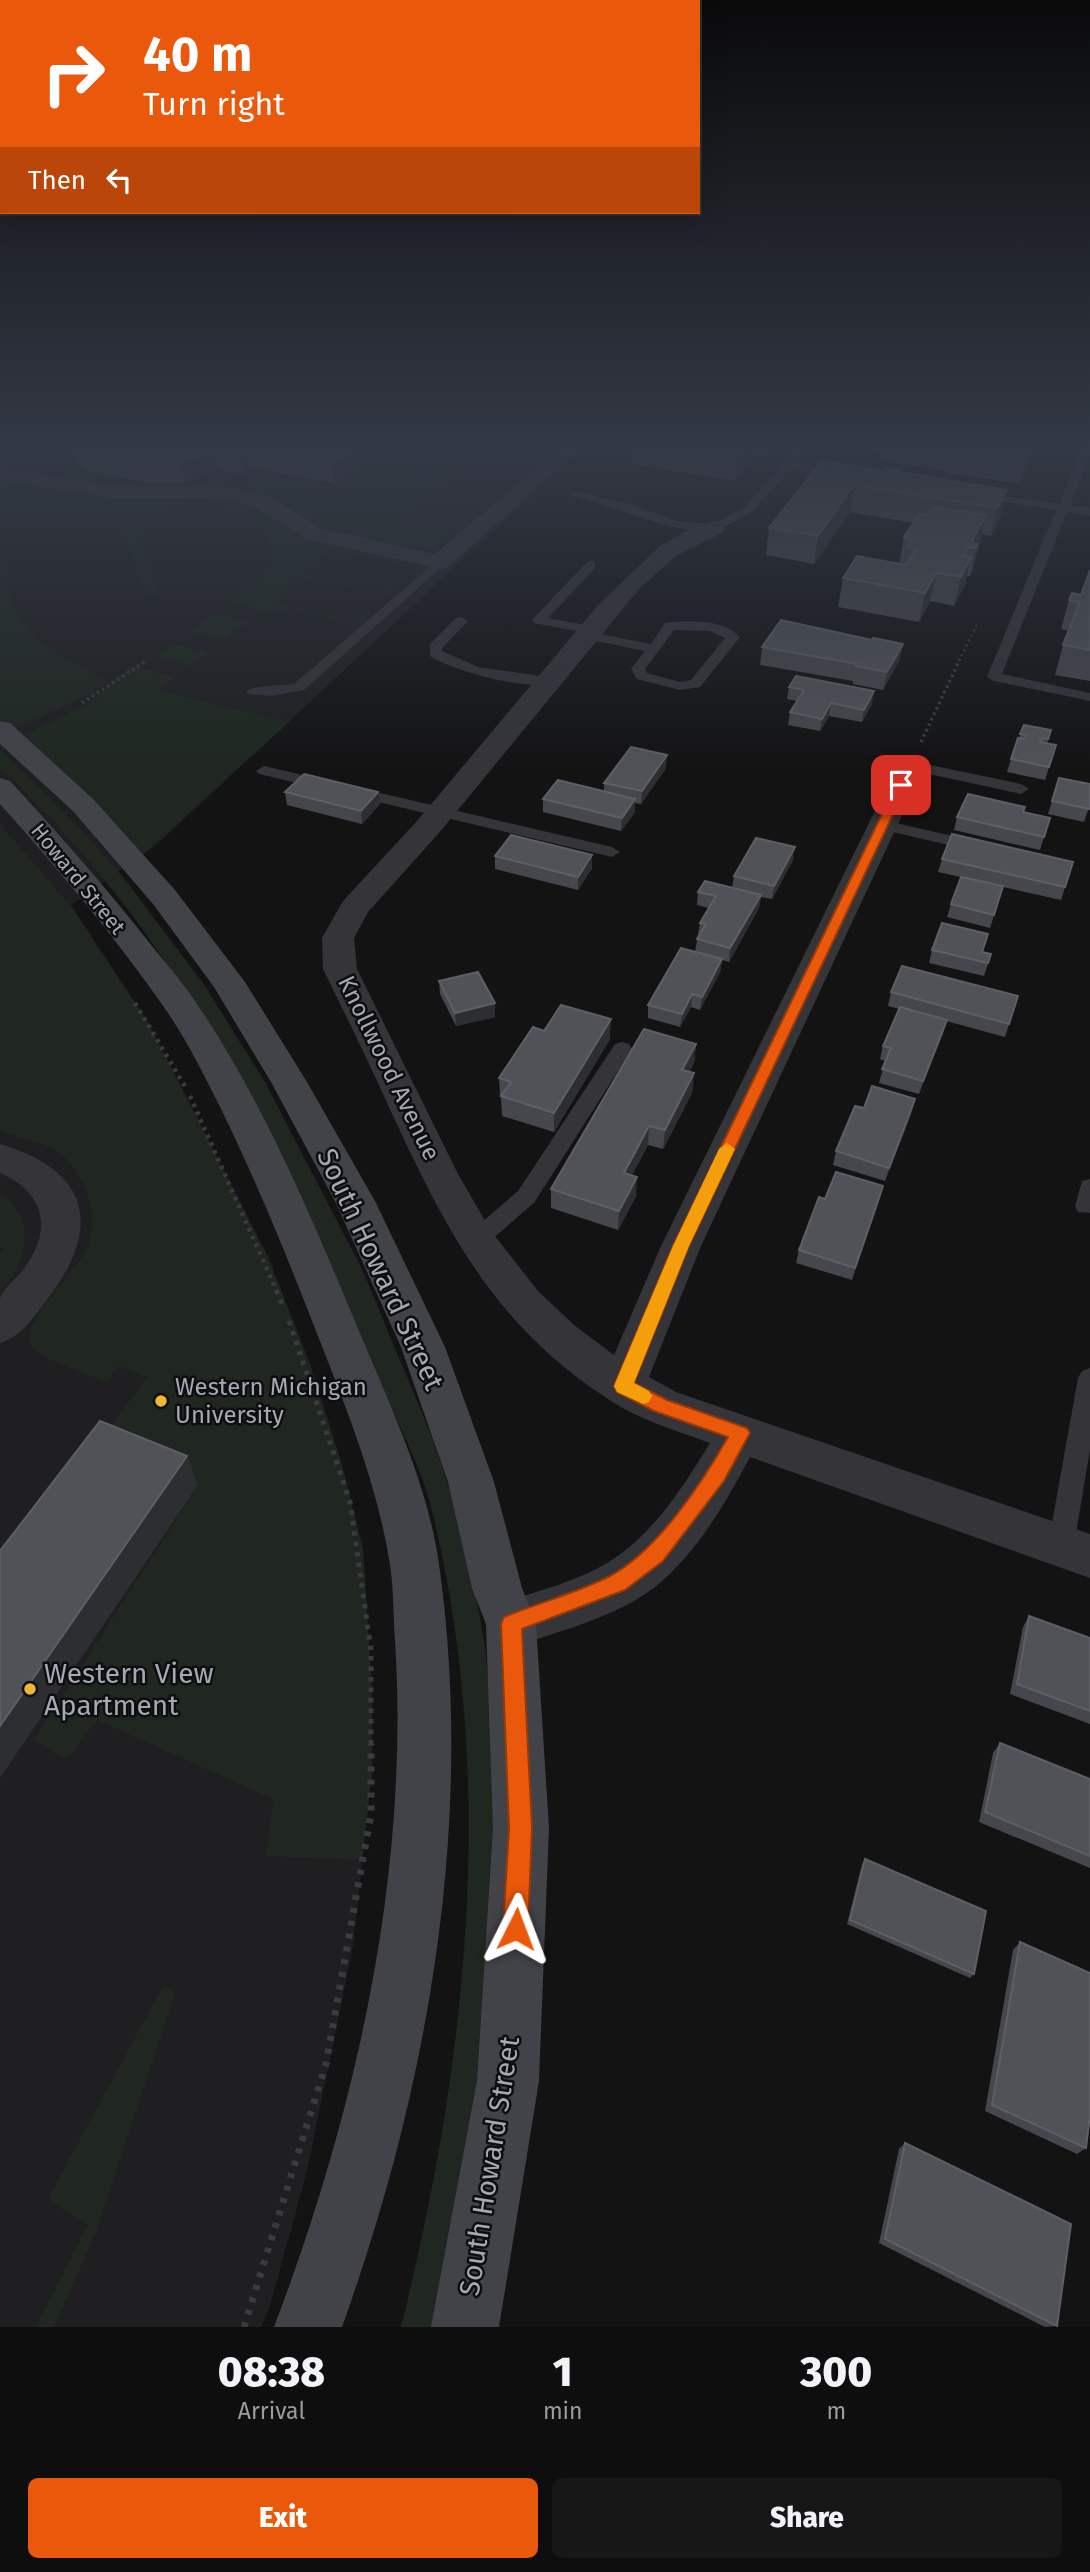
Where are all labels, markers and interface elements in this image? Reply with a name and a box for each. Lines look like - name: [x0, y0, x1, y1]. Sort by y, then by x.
- text: 40 m: [143, 25, 252, 84]
- icon: right: [28, 28, 119, 119]
- text: Turn right: [143, 85, 285, 123]
- icon: left: [100, 161, 138, 199]
- text: Then: [28, 165, 86, 196]
- pin: [871, 755, 931, 815]
- icon: arrive: [882, 766, 920, 804]
- street label: Howard Street: [25, 818, 131, 940]
- street label: Knollwood Avenue: [332, 971, 446, 1165]
- street label: South Howard Street: [310, 1143, 451, 1396]
- place label: Western Michigan University: [175, 1373, 367, 1429]
- marker: Western Michigan University: [153, 1393, 169, 1409]
- place label: Western View Apartment: [44, 1657, 214, 1722]
- marker: Western View Apartment: [22, 1681, 38, 1697]
- position arrow: [479, 1892, 553, 1966]
- street label: South Howard Street: [453, 2033, 526, 2298]
- text: 08:38: [218, 2347, 325, 2397]
- text: 1: [553, 2347, 573, 2397]
- text: 300: [800, 2347, 872, 2397]
- text: Arrival: [238, 2397, 305, 2425]
- text: min: [543, 2397, 583, 2425]
- text: m: [826, 2397, 846, 2425]
- button: Exit: [28, 2478, 538, 2558]
- button: Share: [552, 2478, 1062, 2558]

